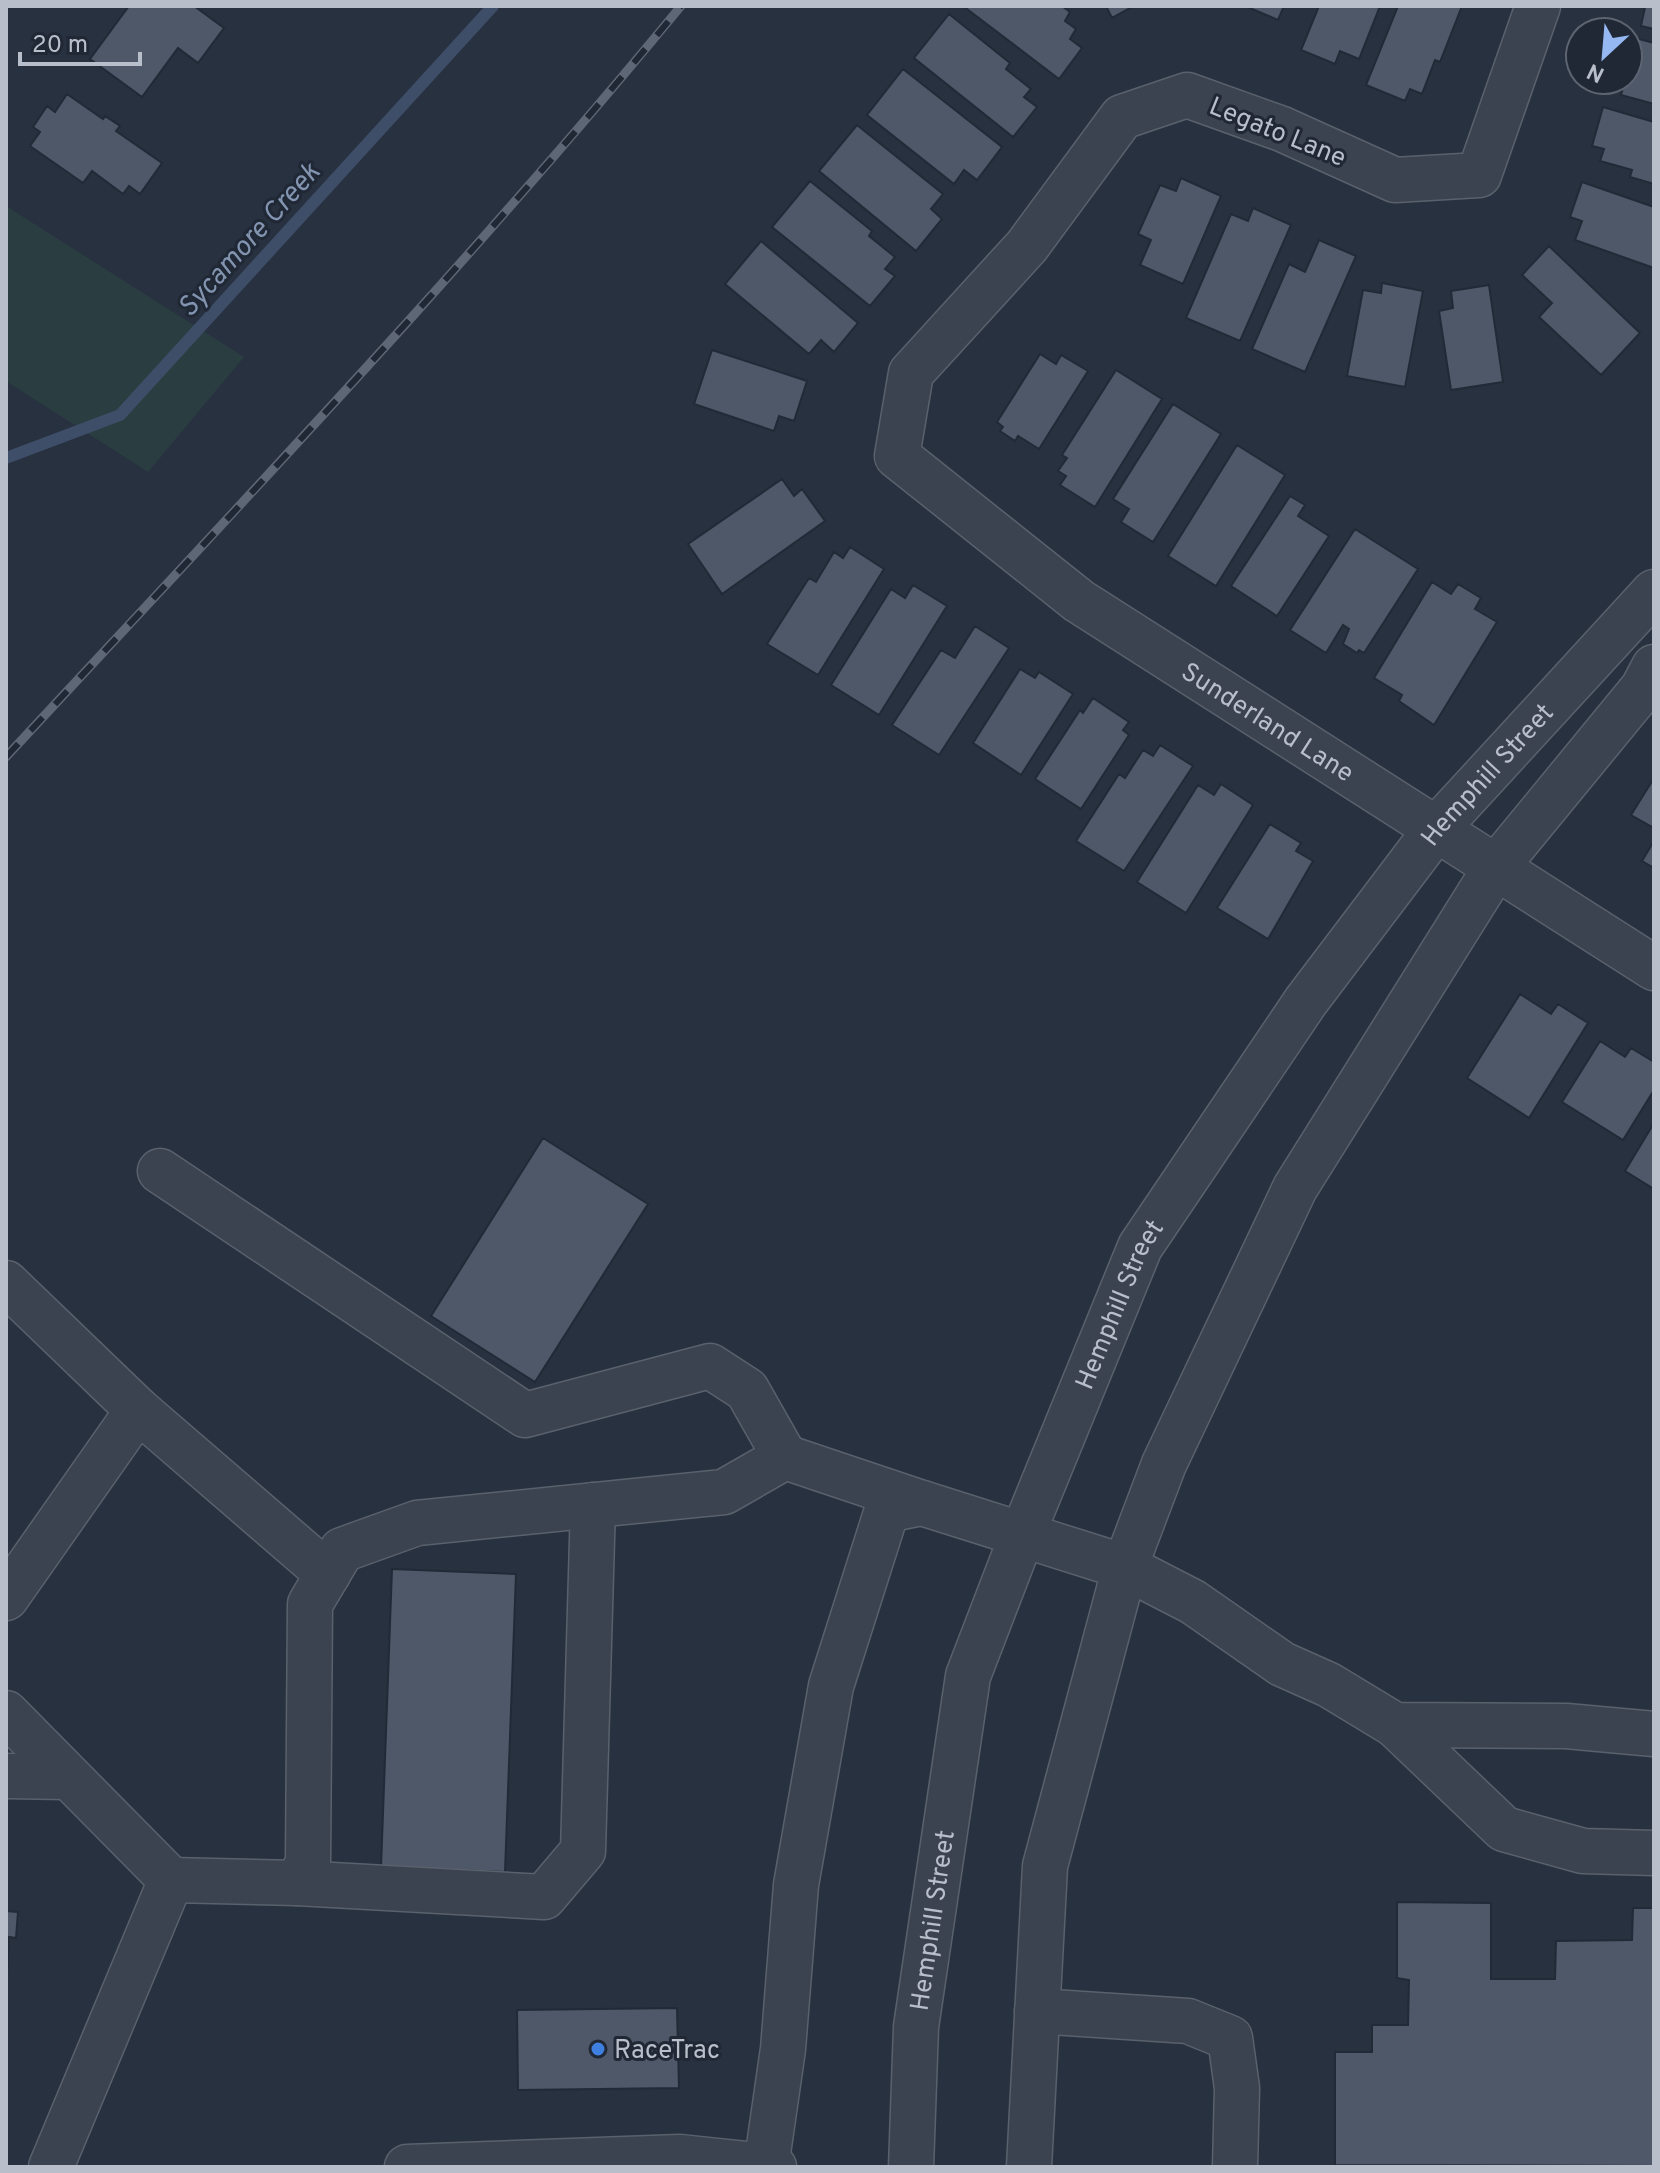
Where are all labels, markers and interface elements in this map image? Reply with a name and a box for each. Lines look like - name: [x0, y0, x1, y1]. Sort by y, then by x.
- scale bar: [20, 16, 140, 66]
- north arrow: [1564, 16, 1644, 96]
- text: 20 m: [32, 31, 88, 61]
- text: N: [1583, 56, 1609, 87]
- street label: Legato Lane: [1204, 91, 1350, 176]
- water label: Sycamore Creek: [171, 155, 330, 326]
- street label: Sunderland Lane: [1174, 656, 1359, 791]
- street label: Hemphill Street: [1415, 698, 1562, 854]
- street label: Hemphill Street: [1069, 1214, 1173, 1395]
- street label: Hemphill Street: [905, 1828, 964, 2013]
- place label: RaceTrac: [614, 2035, 720, 2068]
- marker: RaceTrac: [589, 2040, 607, 2058]

